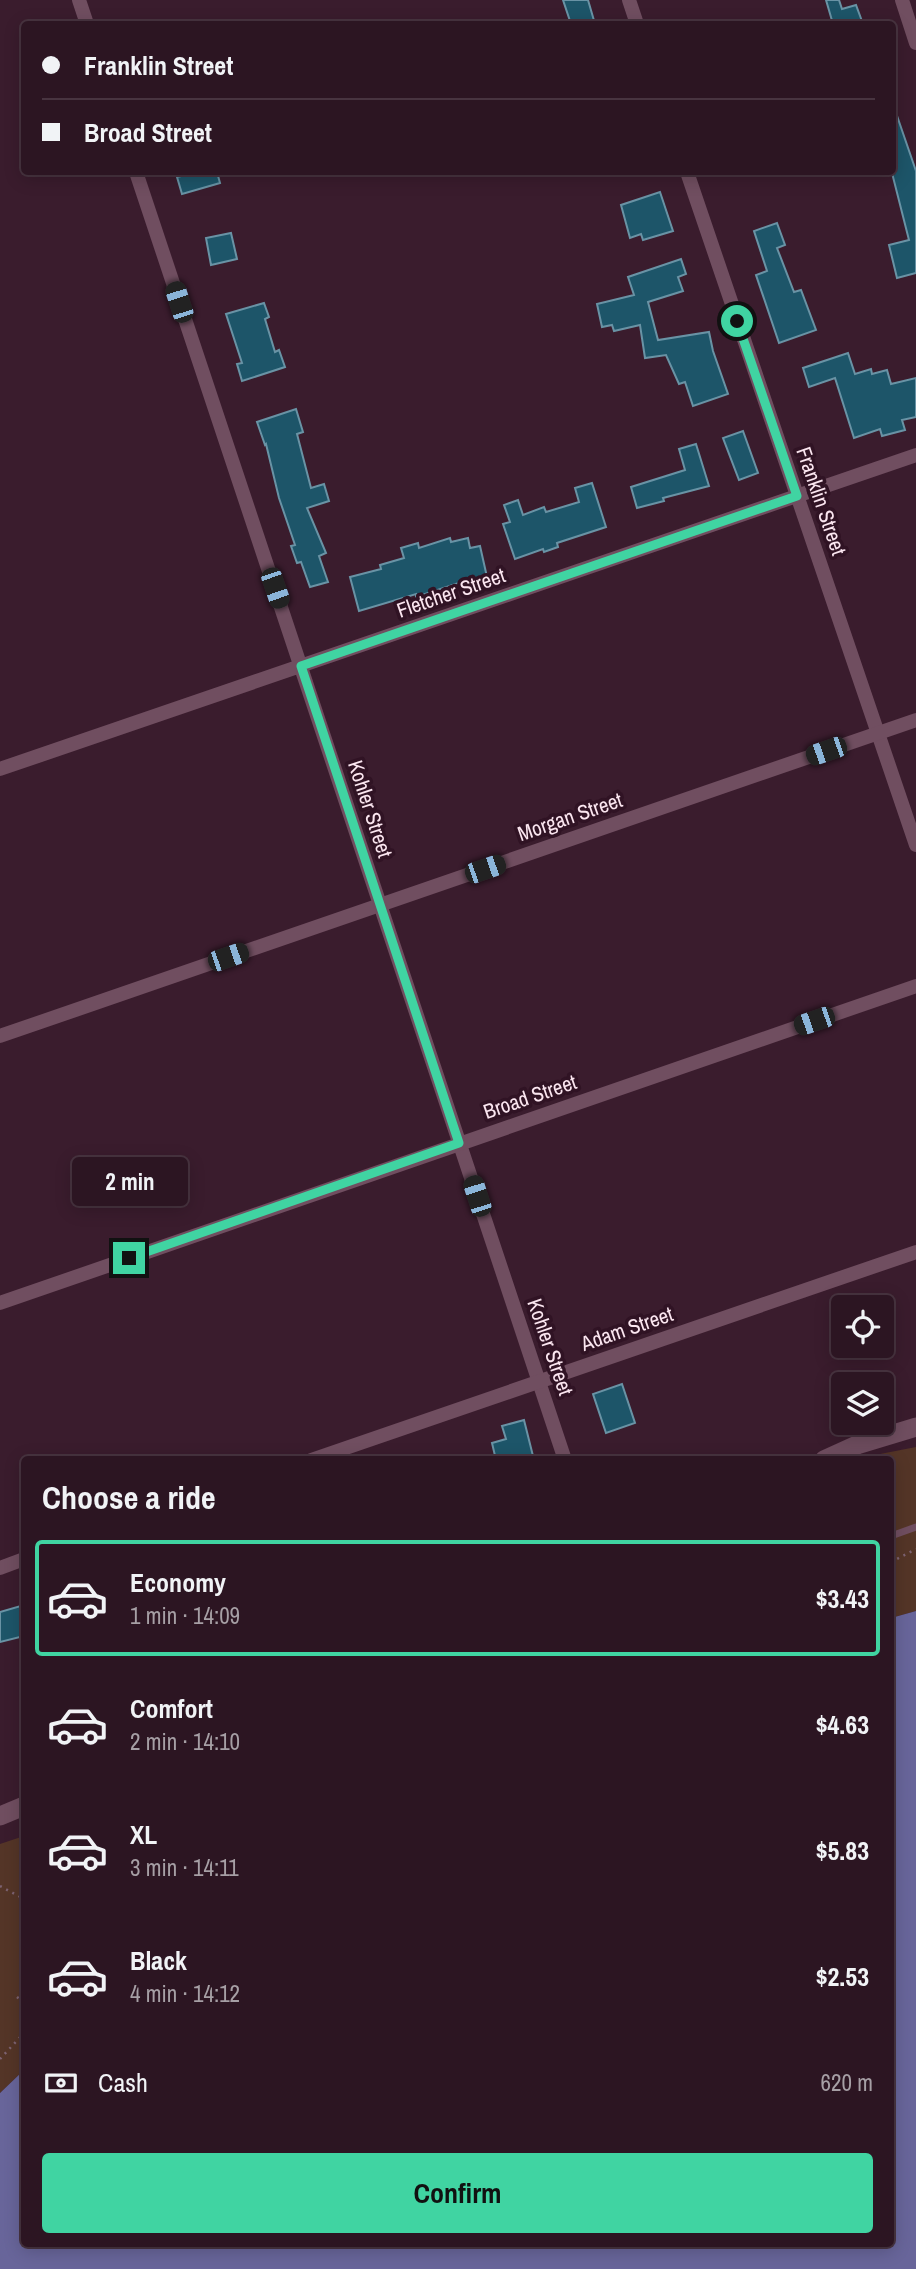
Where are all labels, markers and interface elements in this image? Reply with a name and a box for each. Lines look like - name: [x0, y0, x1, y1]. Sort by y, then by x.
- text: Franklin Street: [84, 48, 233, 83]
- text: Broad Street: [84, 115, 212, 150]
- car: [163, 279, 196, 325]
- route start: [721, 305, 753, 337]
- street label: Franklin Street: [789, 443, 854, 559]
- street label: Fletcher Street: [393, 560, 509, 625]
- car: [259, 565, 292, 611]
- car: [803, 734, 850, 768]
- street label: Kohler Street: [341, 757, 400, 861]
- street label: Morgan Street: [514, 785, 626, 848]
- car: [462, 852, 509, 886]
- car: [205, 940, 252, 974]
- car: [791, 1004, 838, 1038]
- street label: Broad Street: [479, 1067, 580, 1126]
- callout: 2 min: [71, 1156, 187, 1206]
- text: 2 min: [105, 1166, 155, 1197]
- car: [461, 1173, 494, 1219]
- route end: [113, 1242, 145, 1274]
- street label: Kohler Street: [520, 1295, 581, 1399]
- map controls: [831, 1295, 894, 1435]
- button: locate: [831, 1295, 894, 1358]
- street label: Adam Street: [576, 1299, 677, 1358]
- button: layers: [831, 1372, 894, 1435]
- text: Choose a ride: [42, 1476, 216, 1519]
- text: Economy: [130, 1565, 226, 1600]
- icon: car: [46, 1567, 109, 1630]
- text: $3.43: [816, 1581, 869, 1616]
- text: 1 min · 14:09: [130, 1600, 240, 1631]
- text: Comfort: [130, 1691, 213, 1726]
- icon: car: [46, 1693, 109, 1756]
- text: $4.63: [816, 1707, 869, 1742]
- text: 2 min · 14:10: [130, 1726, 240, 1757]
- text: XL: [130, 1817, 157, 1852]
- icon: car: [46, 1819, 109, 1882]
- text: $5.83: [816, 1833, 869, 1868]
- text: 3 min · 14:11: [130, 1852, 239, 1883]
- text: Black: [130, 1943, 187, 1978]
- icon: car: [46, 1945, 109, 2008]
- text: $2.53: [816, 1959, 869, 1994]
- text: 4 min · 14:12: [130, 1978, 240, 2009]
- icon: cash: [42, 2064, 80, 2102]
- text: Cash: [98, 2065, 148, 2100]
- text: 620 m: [821, 2067, 873, 2098]
- button: Confirm: [42, 2153, 873, 2233]

